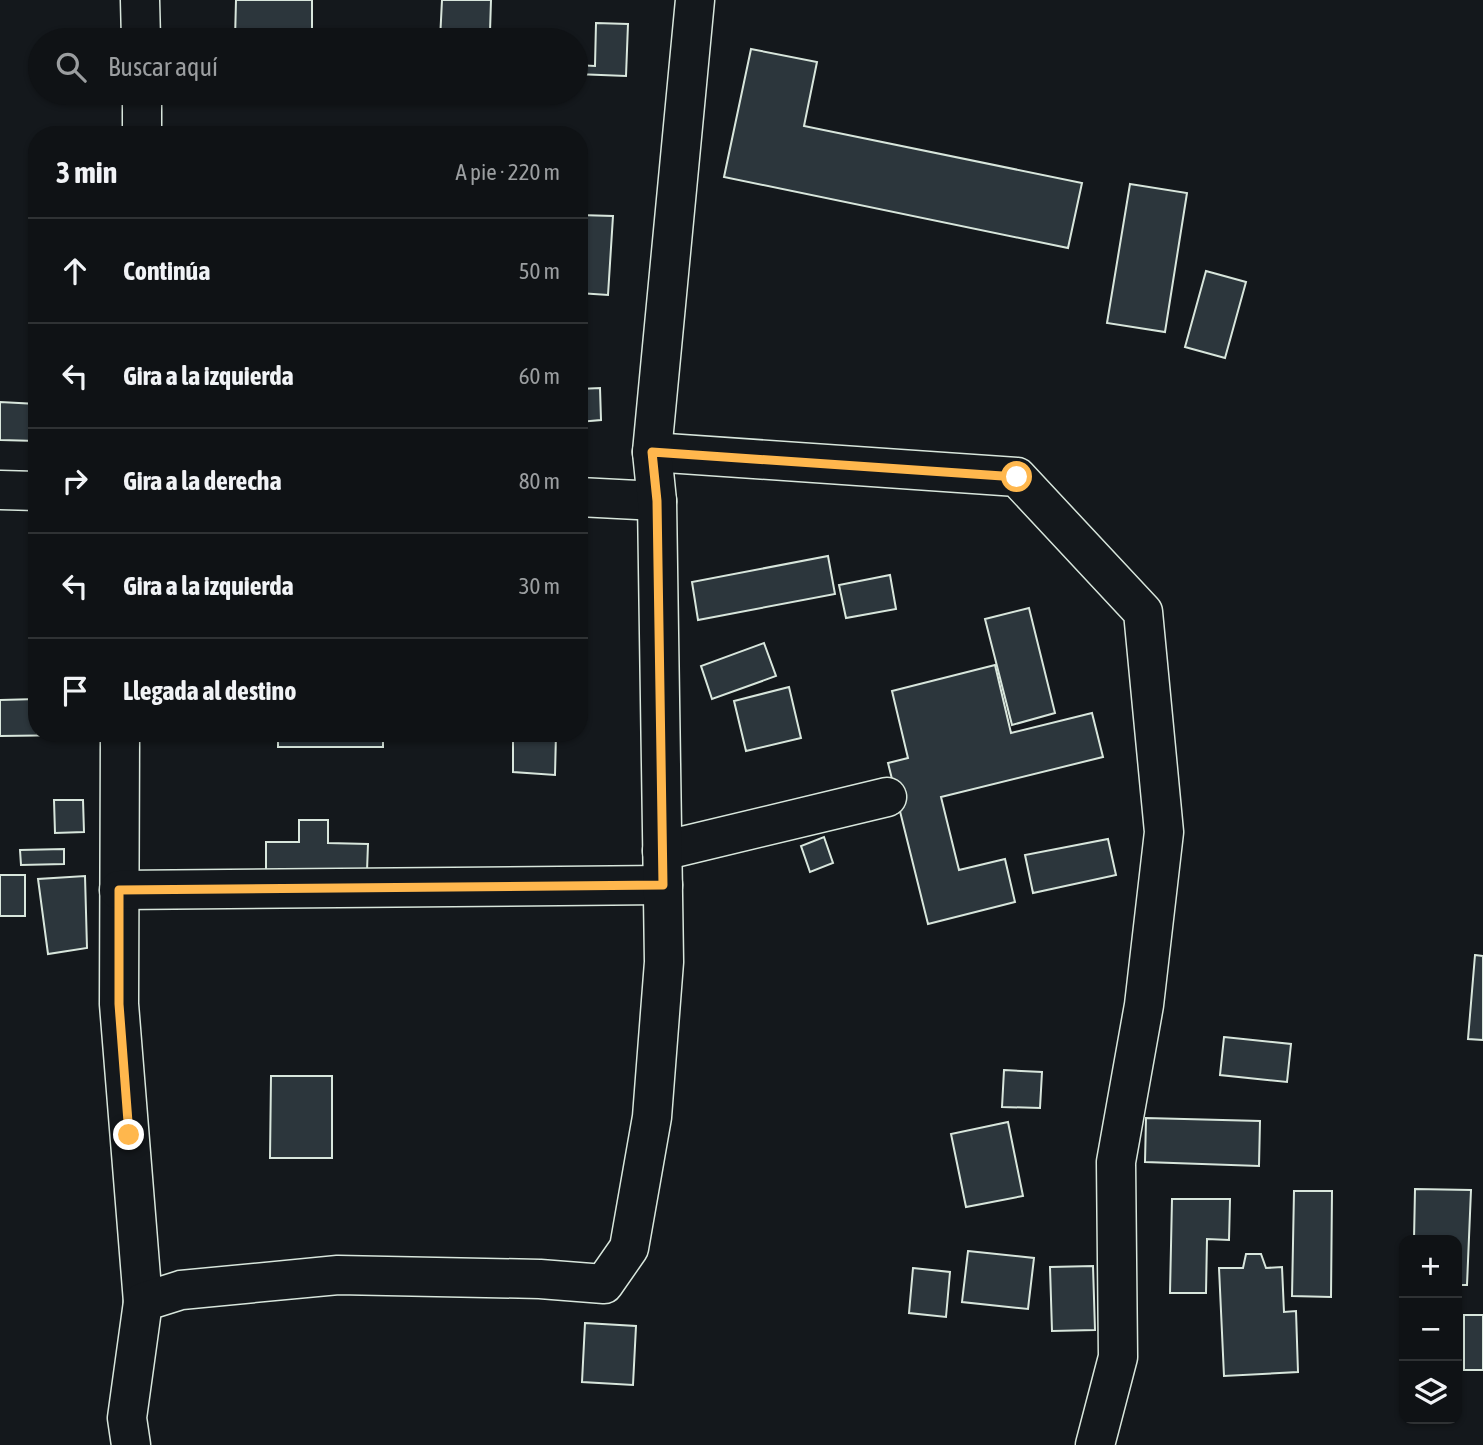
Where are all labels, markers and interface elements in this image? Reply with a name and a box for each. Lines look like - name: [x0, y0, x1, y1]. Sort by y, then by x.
- search box: [28, 28, 588, 105]
- icon: search: [52, 48, 90, 86]
- text: Buscar aquí: [108, 52, 218, 82]
- text: 3 min: [56, 155, 117, 189]
- text: A pie · 220 m: [456, 159, 560, 185]
- icon: ahead: [56, 252, 94, 290]
- text: Continúa: [123, 256, 210, 286]
- text: 50 m: [519, 258, 560, 284]
- icon: left: [56, 357, 94, 395]
- text: Gira a la izquierda: [123, 361, 294, 391]
- text: 60 m: [519, 363, 560, 389]
- route start: [1001, 461, 1032, 492]
- icon: right: [56, 462, 94, 500]
- text: Gira a la derecha: [123, 466, 282, 496]
- text: 80 m: [519, 468, 560, 494]
- icon: left: [56, 567, 94, 605]
- text: Gira a la izquierda: [123, 571, 294, 601]
- text: 30 m: [519, 573, 560, 599]
- icon: arrive: [56, 672, 94, 710]
- text: Llegada al destino: [123, 676, 296, 706]
- route end: [113, 1119, 144, 1150]
- map controls: [1399, 1235, 1462, 1424]
- button: +: [1399, 1235, 1462, 1298]
- button: −: [1399, 1298, 1462, 1361]
- button: layers: [1399, 1361, 1462, 1424]

